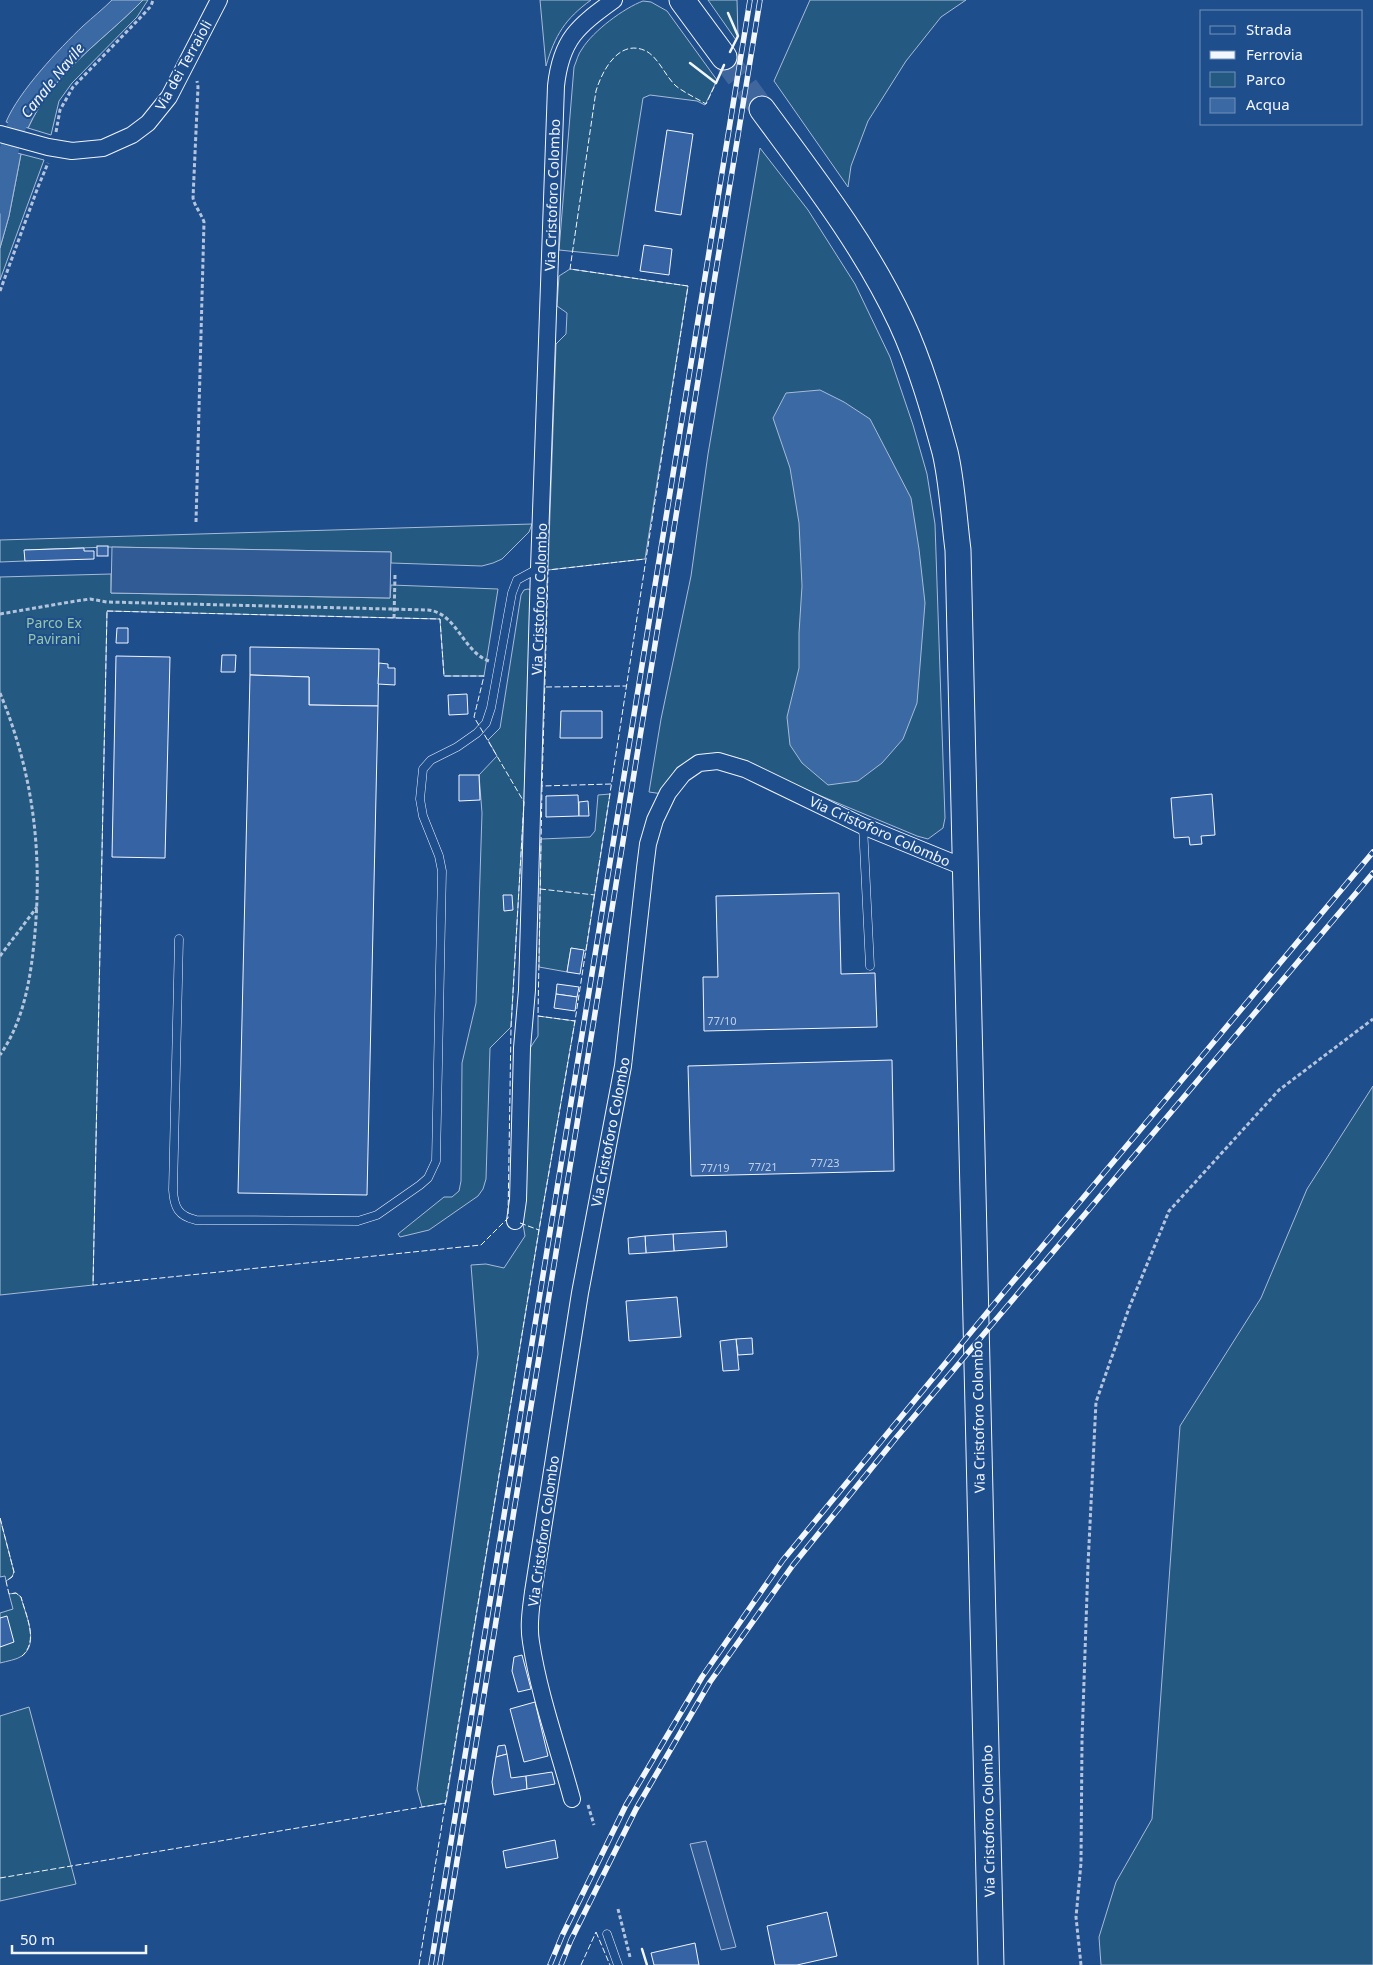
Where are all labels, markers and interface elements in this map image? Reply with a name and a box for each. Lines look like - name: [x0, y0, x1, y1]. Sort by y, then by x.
- legend: [1200, 10, 1363, 125]
- street label: Via dei Terraioli: [150, 16, 216, 114]
- text: Strada: [1246, 19, 1292, 39]
- water label: Canale Navile: [16, 38, 89, 122]
- text: Ferrovia: [1246, 44, 1303, 64]
- text: Parco: [1246, 69, 1286, 89]
- text: Acqua: [1246, 94, 1290, 114]
- street label: Via Cristoforo Colombo: [540, 118, 564, 272]
- street label: Via Cristoforo Colombo: [527, 522, 551, 676]
- park label: Parco Ex Pavirani: [26, 613, 83, 648]
- street label: Via Cristoforo Colombo: [806, 791, 954, 871]
- house number: 77/10: [707, 1013, 737, 1028]
- street label: Via Cristoforo Colombo: [586, 1055, 634, 1209]
- house number: 77/23: [810, 1155, 840, 1170]
- house number: 77/21: [748, 1159, 778, 1174]
- house number: 77/19: [700, 1160, 730, 1175]
- street label: Via Cristoforo Colombo: [967, 1341, 989, 1493]
- street label: Via Cristoforo Colombo: [523, 1454, 563, 1608]
- street label: Via Cristoforo Colombo: [977, 1745, 999, 1897]
- scale bar: [12, 1922, 146, 1954]
- text: 50 m: [20, 1929, 55, 1949]

